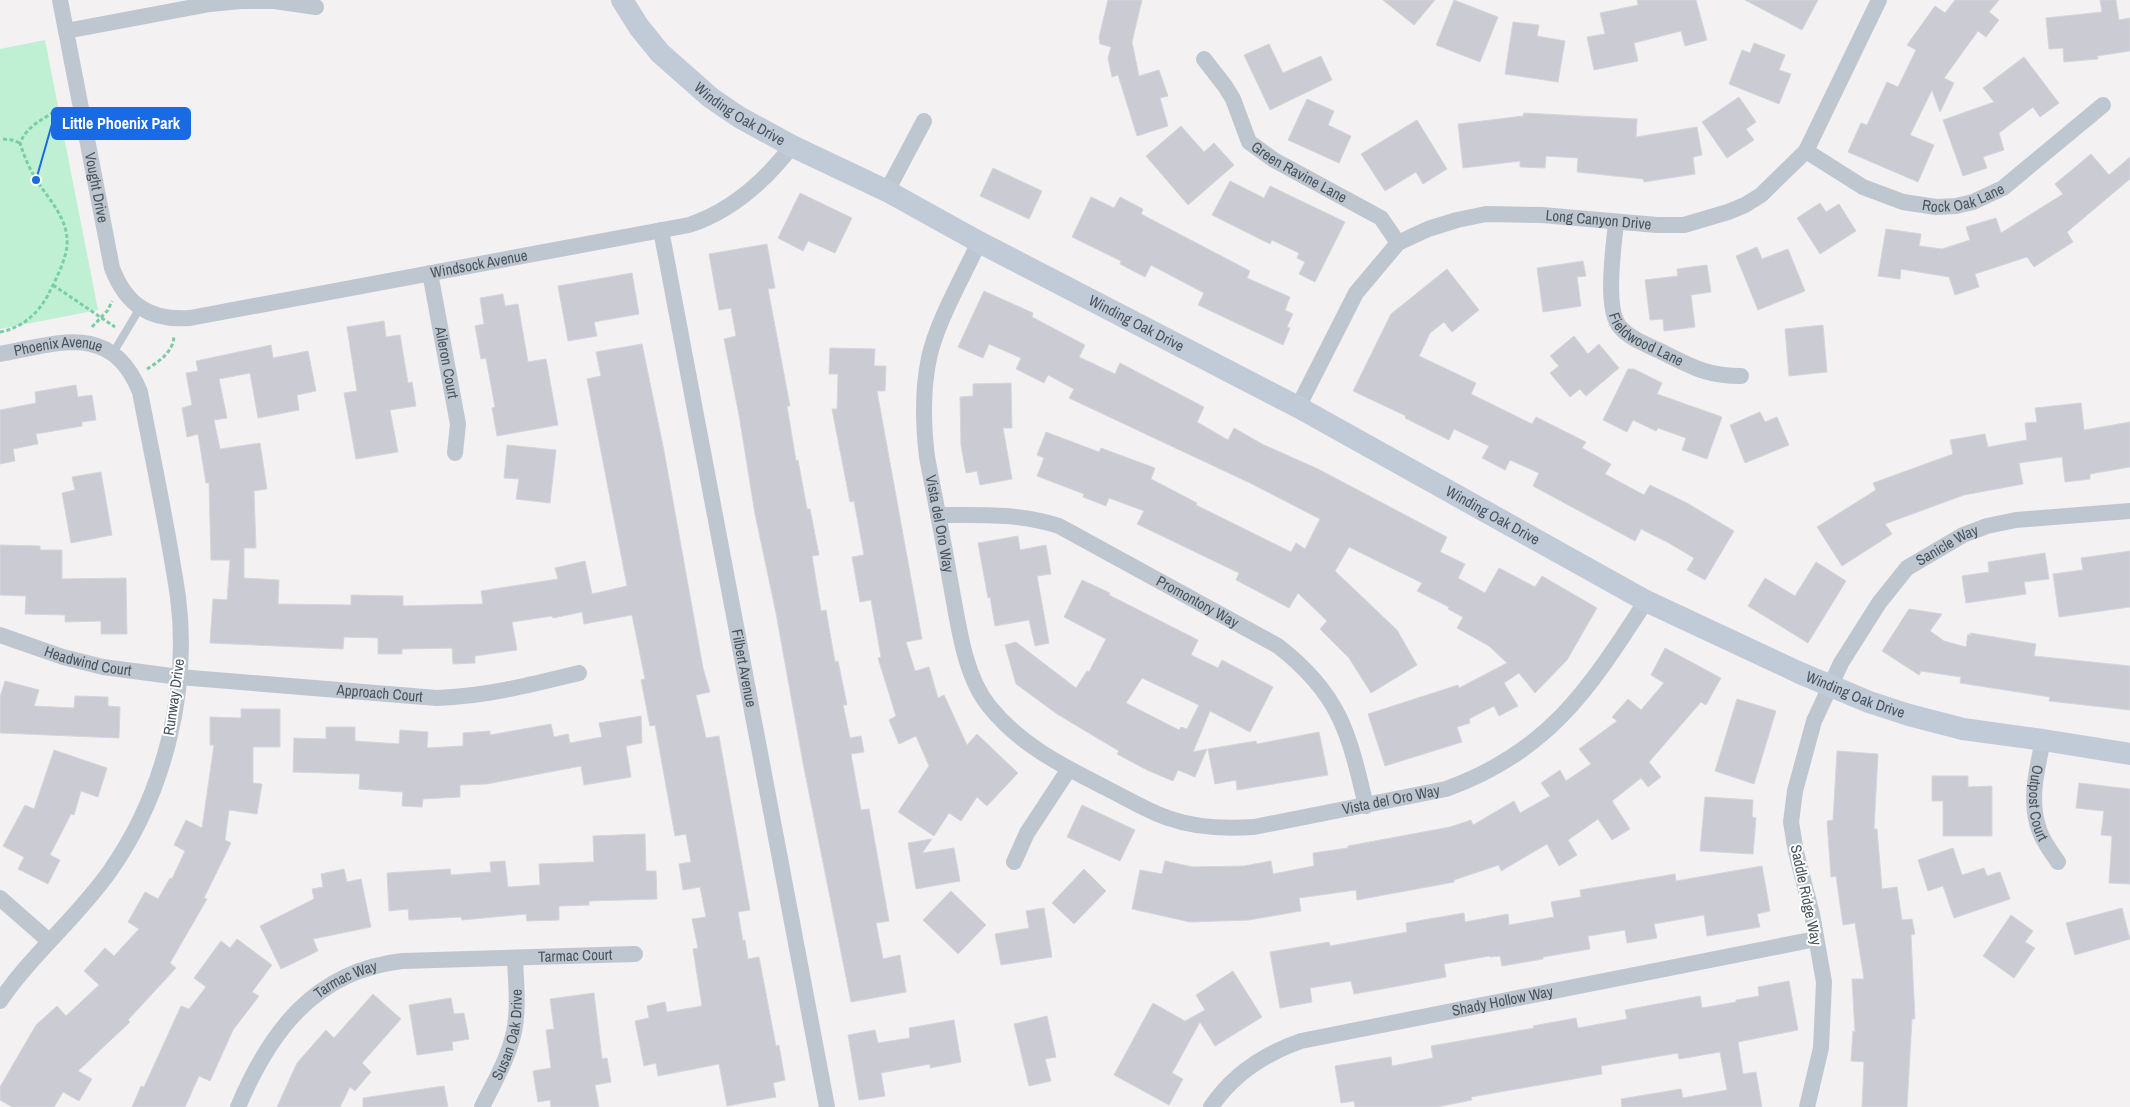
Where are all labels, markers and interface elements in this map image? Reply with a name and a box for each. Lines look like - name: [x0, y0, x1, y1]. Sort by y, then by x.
- street label: Winding Oak Drive: [690, 77, 789, 150]
- callout: Little Phoenix Park: [52, 108, 190, 139]
- text: Little Phoenix Park: [62, 112, 181, 134]
- street label: Green Ravine Lane: [1247, 136, 1351, 208]
- street label: Vought Drive: [80, 150, 114, 224]
- street label: Rock Oak Lane: [1921, 178, 2008, 217]
- street label: Long Canyon Drive: [1545, 204, 1652, 234]
- street label: Windsock Avenue: [429, 244, 529, 283]
- street label: Winding Oak Drive: [1085, 290, 1188, 356]
- street label: Fieldwood Lane: [1604, 310, 1687, 371]
- street label: Aileron Court: [430, 324, 464, 401]
- street label: Phoenix Avenue: [12, 331, 106, 361]
- street label: Vista del Oro Way: [921, 473, 960, 575]
- street label: Winding Oak Drive: [1442, 480, 1544, 550]
- street label: Sanicle Way: [1912, 519, 1982, 571]
- street label: Promontory Way: [1153, 570, 1244, 633]
- street label: Filbert Avenue: [727, 627, 762, 709]
- street label: Headwind Court: [42, 640, 133, 681]
- street label: Runway Drive: [158, 657, 189, 737]
- street label: Winding Oak Drive: [1803, 666, 1908, 723]
- street label: Approach Court: [335, 679, 424, 707]
- street label: Outpost Court: [2024, 763, 2054, 845]
- street label: Vista del Oro Way: [1340, 779, 1442, 819]
- street label: Saddle Ridge Way: [1786, 843, 1828, 948]
- street label: Tarmac Court: [538, 944, 613, 967]
- street label: Tarmac Way: [309, 955, 380, 1003]
- street label: Shady Hollow Way: [1450, 980, 1556, 1021]
- street label: Susan Oak Drive: [486, 989, 527, 1084]

